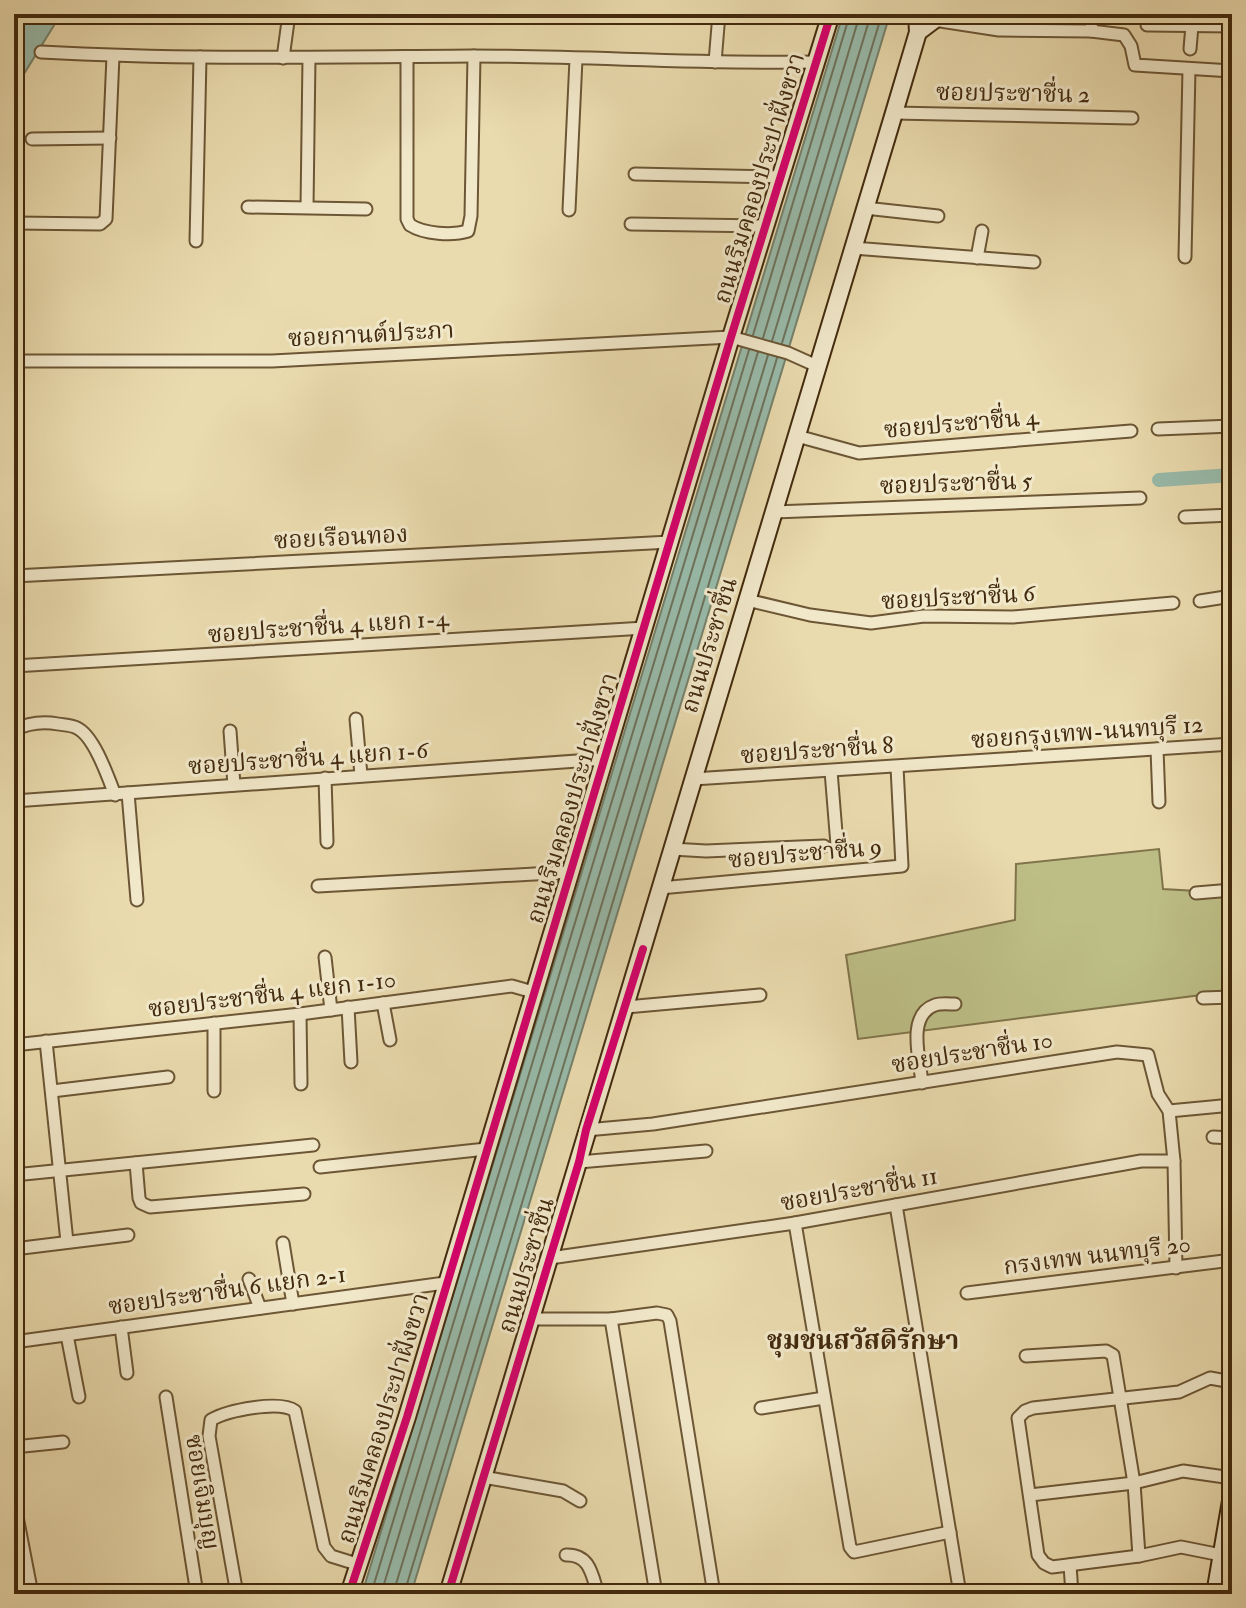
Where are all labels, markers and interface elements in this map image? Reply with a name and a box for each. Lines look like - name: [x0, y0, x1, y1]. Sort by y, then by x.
- street label: ถนนริมคลองประปาฝั่งขวา: [704, 48, 812, 307]
- street label: ซอยประชาชื่น 2: [936, 74, 1090, 110]
- street label: ซอยกานต์ประภา: [287, 314, 455, 354]
- street label: ซอยประชาชื่น 4: [882, 398, 1041, 446]
- street label: ซอยประชาชื่น 5: [879, 462, 1033, 502]
- street label: ซอยเรือนทอง: [273, 519, 409, 556]
- street label: ถนนประชาชื่น: [671, 573, 745, 717]
- street label: ซอยประชาชื่น 6: [880, 575, 1038, 617]
- street label: ซอยประชาชื่น 4 แยก 1-4: [206, 600, 451, 650]
- street label: ถนนริมคลองประปาฝั่งขวา: [517, 668, 625, 927]
- street label: ซอยกรุงเทพ-นนทบุรี 12: [970, 709, 1204, 756]
- street label: ซอยประชาชื่น 8: [739, 727, 895, 771]
- street label: ซอยประชาชื่น 4 แยก 1-6: [187, 732, 431, 782]
- street label: ซอยประชาชื่น 9: [727, 828, 883, 876]
- street label: ซอยประชาชื่น 4 แยก 1-10: [146, 961, 398, 1025]
- street label: ซอยประชาชื่น 10: [889, 1022, 1055, 1081]
- street label: ซอยประชาชื่น 11: [777, 1157, 940, 1219]
- street label: ถนนประชาชื่น: [488, 1193, 562, 1337]
- street label: กรงเทพ นนทบุรี 20: [1002, 1229, 1192, 1282]
- street label: ซอยประชาชื่น 6 แยก 2-1: [106, 1256, 348, 1323]
- street label: ถนนริมคลองประปาฝั่งขวา: [328, 1288, 436, 1547]
- district label: ชุมชนสวัสดิรักษา: [767, 1325, 959, 1358]
- street label: ซอยเจิมบุญ: [178, 1432, 227, 1552]

